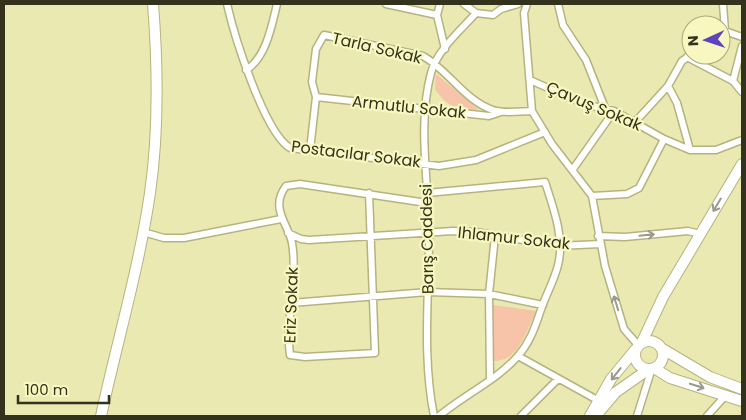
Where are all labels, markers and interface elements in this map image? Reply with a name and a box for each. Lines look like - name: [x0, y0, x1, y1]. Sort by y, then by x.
- north arrow: [681, 15, 731, 65]
- street label: Tarla Sokak: [330, 27, 425, 70]
- text: N: [683, 35, 703, 46]
- street label: Çavuş Sokak: [543, 75, 646, 137]
- street label: Armutlu Sokak: [351, 90, 468, 125]
- street label: Postacılar Sokak: [290, 135, 423, 173]
- street label: Barış Caddesi: [415, 184, 439, 294]
- one-way arrow: [712, 198, 722, 212]
- street label: Ihlamur Sokak: [457, 221, 572, 255]
- one-way arrow: [638, 230, 654, 240]
- street label: Eriz Sokak: [278, 266, 304, 344]
- one-way arrow: [611, 295, 621, 311]
- one-way arrow: [610, 367, 621, 380]
- scale bar: [18, 372, 109, 404]
- text: 100 m: [25, 379, 68, 400]
- one-way arrow: [689, 382, 705, 392]

